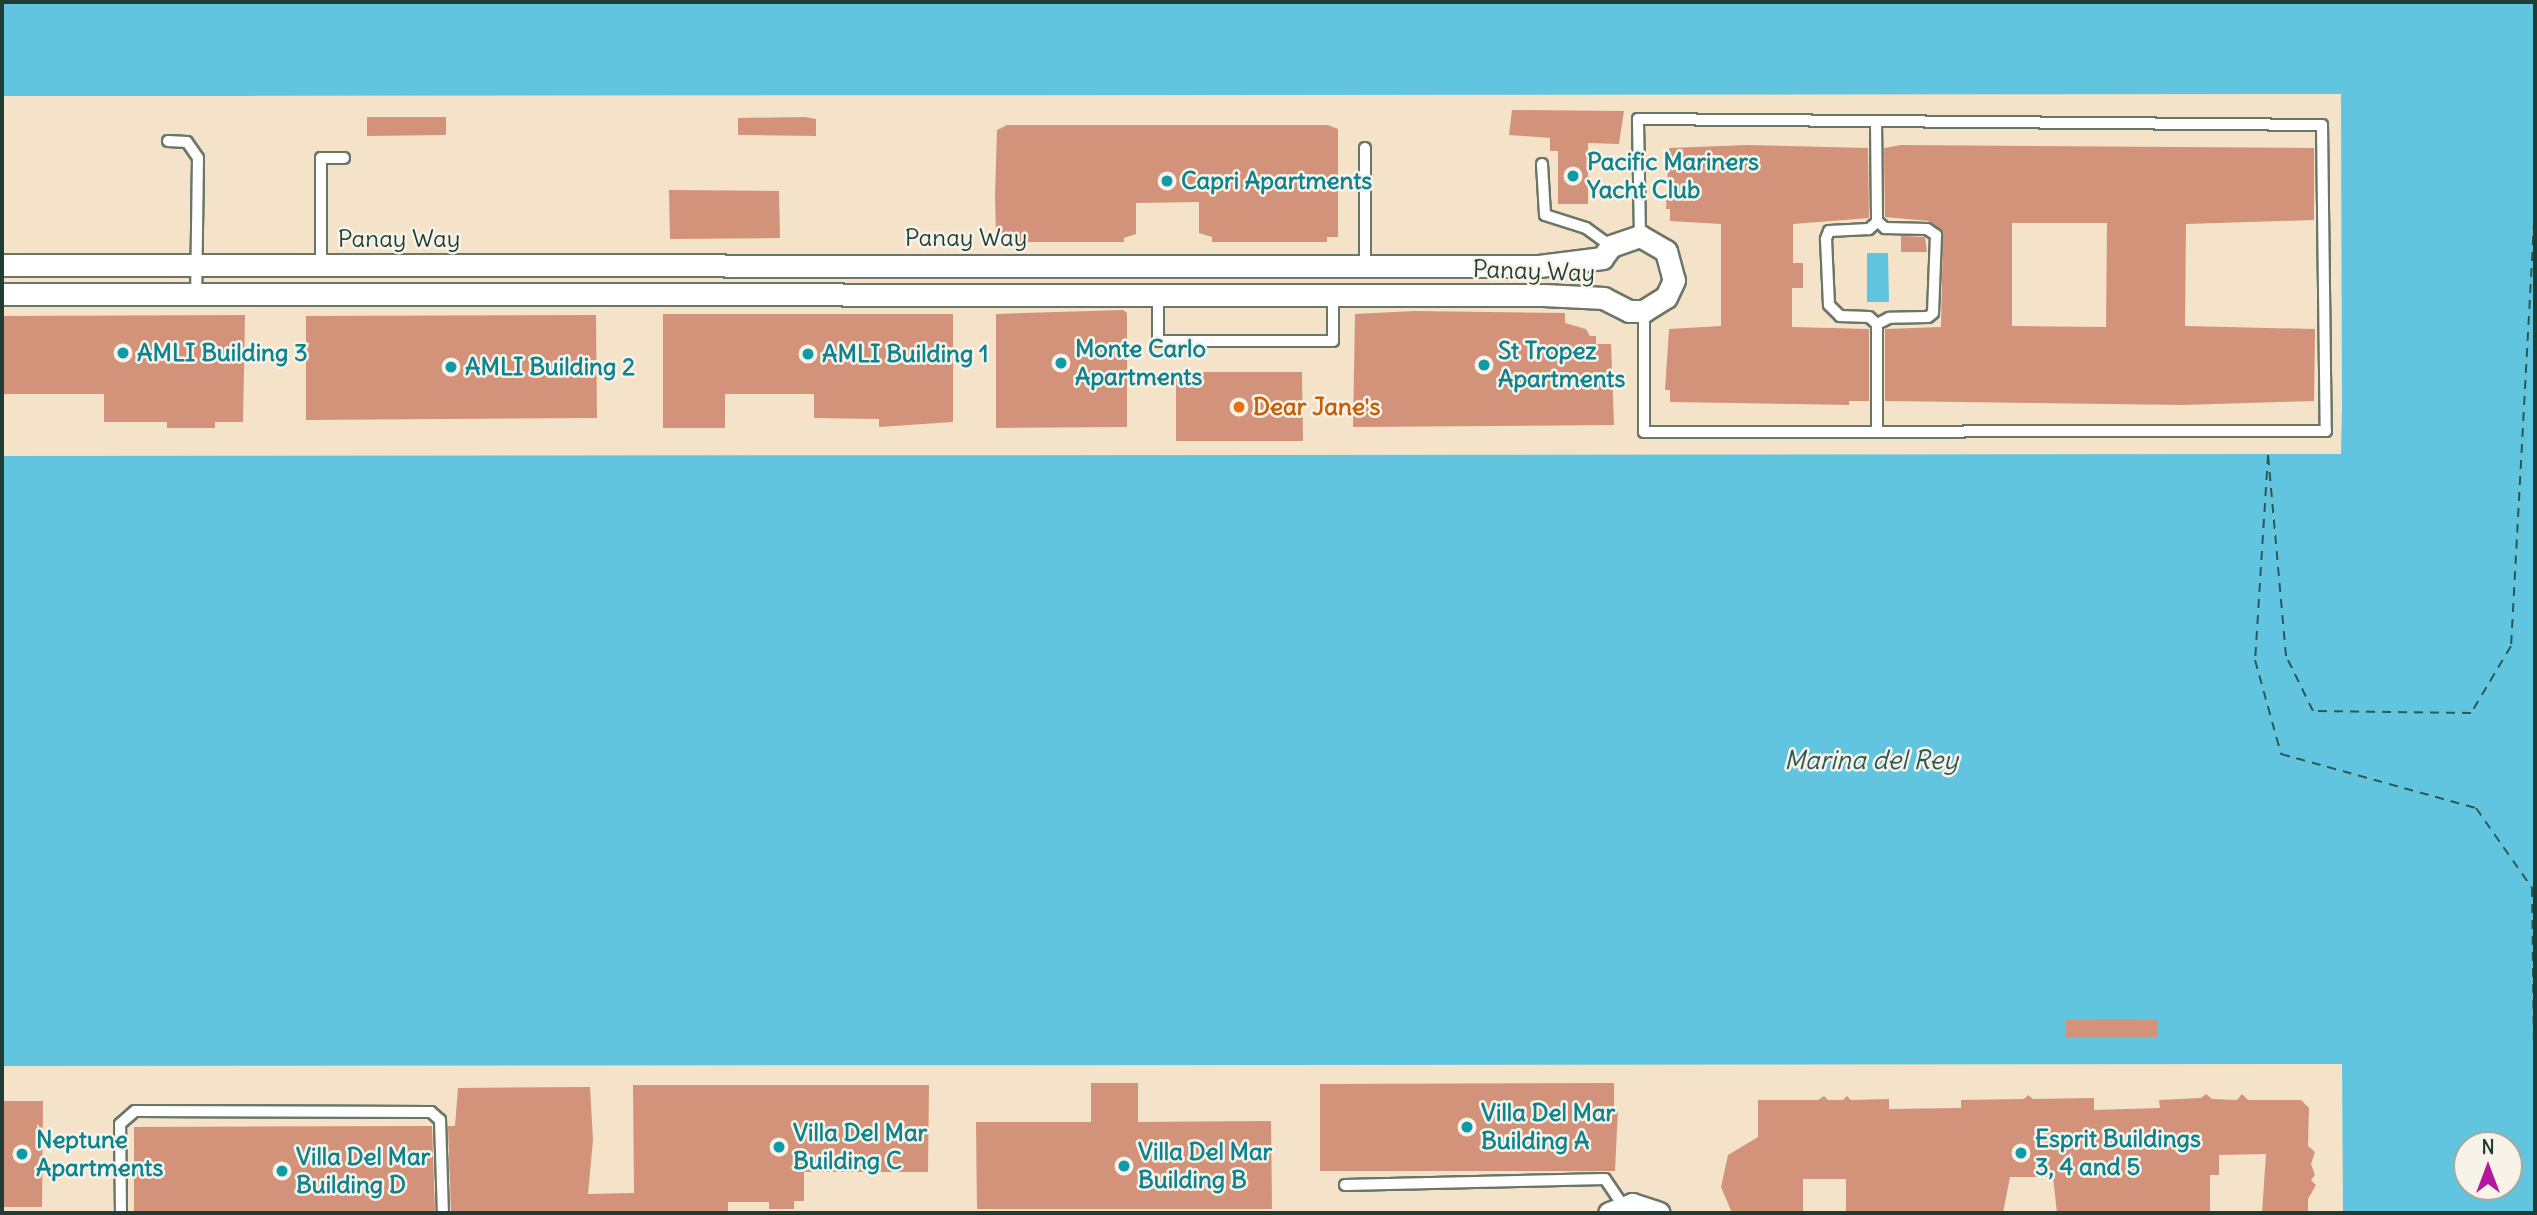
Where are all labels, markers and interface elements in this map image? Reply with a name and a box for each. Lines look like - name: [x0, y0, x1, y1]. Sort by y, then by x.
- place label: Pacific Mariners Yacht Club: [1587, 148, 1759, 204]
- place label: Capri Apartments: [1181, 167, 1372, 195]
- marker: Pacific Mariners Yacht Club: [1565, 168, 1581, 184]
- marker: Capri Apartments: [1159, 173, 1175, 189]
- street label: Panay Way: [905, 224, 1027, 252]
- street label: Panay Way: [338, 225, 460, 253]
- street label: Panay Way: [1472, 254, 1596, 288]
- place label: Monte Carlo Apartments: [1075, 335, 1206, 391]
- place label: St Tropez Apartments: [1498, 337, 1625, 393]
- place label: AMLI Building 3: [137, 339, 308, 367]
- place label: AMLI Building 1: [822, 340, 989, 368]
- marker: AMLI Building 3: [115, 345, 131, 361]
- marker: AMLI Building 1: [800, 346, 816, 362]
- place label: AMLI Building 2: [465, 353, 635, 381]
- marker: Monte Carlo Apartments: [1053, 355, 1069, 371]
- marker: St Tropez Apartments: [1476, 357, 1492, 373]
- marker: AMLI Building 2: [443, 359, 459, 375]
- place label: Dear Jane's: [1253, 393, 1380, 421]
- marker: Dear Jane's: [1231, 399, 1247, 415]
- water label: Marina del Rey: [1784, 744, 1958, 776]
- place label: Villa Del Mar Building A: [1481, 1099, 1615, 1155]
- place label: Villa Del Mar Building C: [793, 1119, 927, 1175]
- marker: Villa Del Mar Building A: [1459, 1119, 1475, 1135]
- place label: Esprit Buildings 3, 4 and 5: [2035, 1125, 2201, 1181]
- place label: Neptune Apartments: [36, 1126, 163, 1182]
- north arrow: [2453, 1131, 2523, 1201]
- text: N: [2481, 1135, 2495, 1159]
- place label: Villa Del Mar Building B: [1138, 1138, 1272, 1194]
- marker: Villa Del Mar Building C: [771, 1139, 787, 1155]
- place label: Villa Del Mar Building D: [296, 1143, 430, 1199]
- marker: Esprit Buildings 3, 4 and 5: [2013, 1145, 2029, 1161]
- marker: Neptune Apartments: [14, 1146, 30, 1162]
- marker: Villa Del Mar Building B: [1116, 1158, 1132, 1174]
- marker: Villa Del Mar Building D: [274, 1163, 290, 1179]

